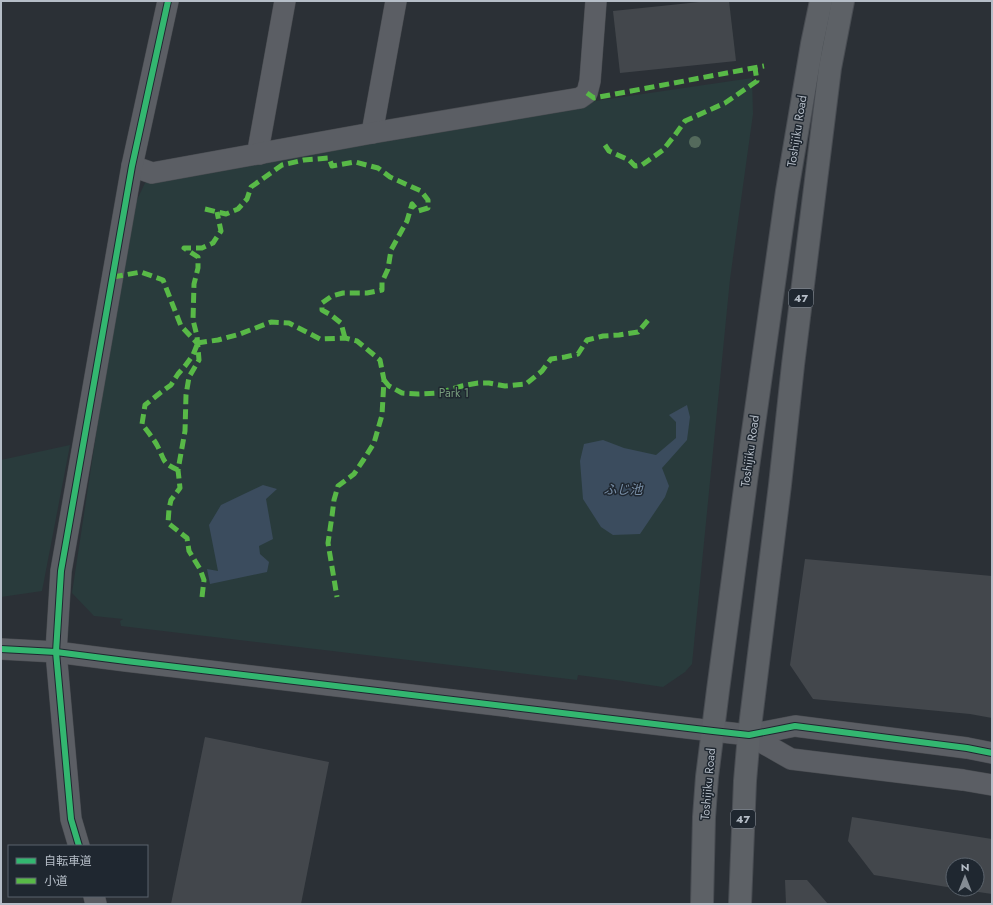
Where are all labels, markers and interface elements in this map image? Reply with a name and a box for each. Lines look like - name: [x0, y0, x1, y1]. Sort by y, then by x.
- street label: Toshijiku Road: [782, 94, 812, 168]
- road number: 47: [789, 289, 813, 307]
- park label: Park 1: [439, 384, 469, 402]
- street label: Toshijiku Road: [736, 414, 764, 488]
- water label: ふじ池: [603, 480, 644, 499]
- street label: Toshijiku Road: [696, 747, 720, 821]
- road number: 47: [731, 810, 755, 828]
- legend: [8, 845, 148, 897]
- text: 自転車道: [44, 852, 92, 870]
- north arrow: [945, 857, 985, 897]
- text: N: [961, 859, 969, 875]
- text: 小道: [44, 872, 68, 890]

